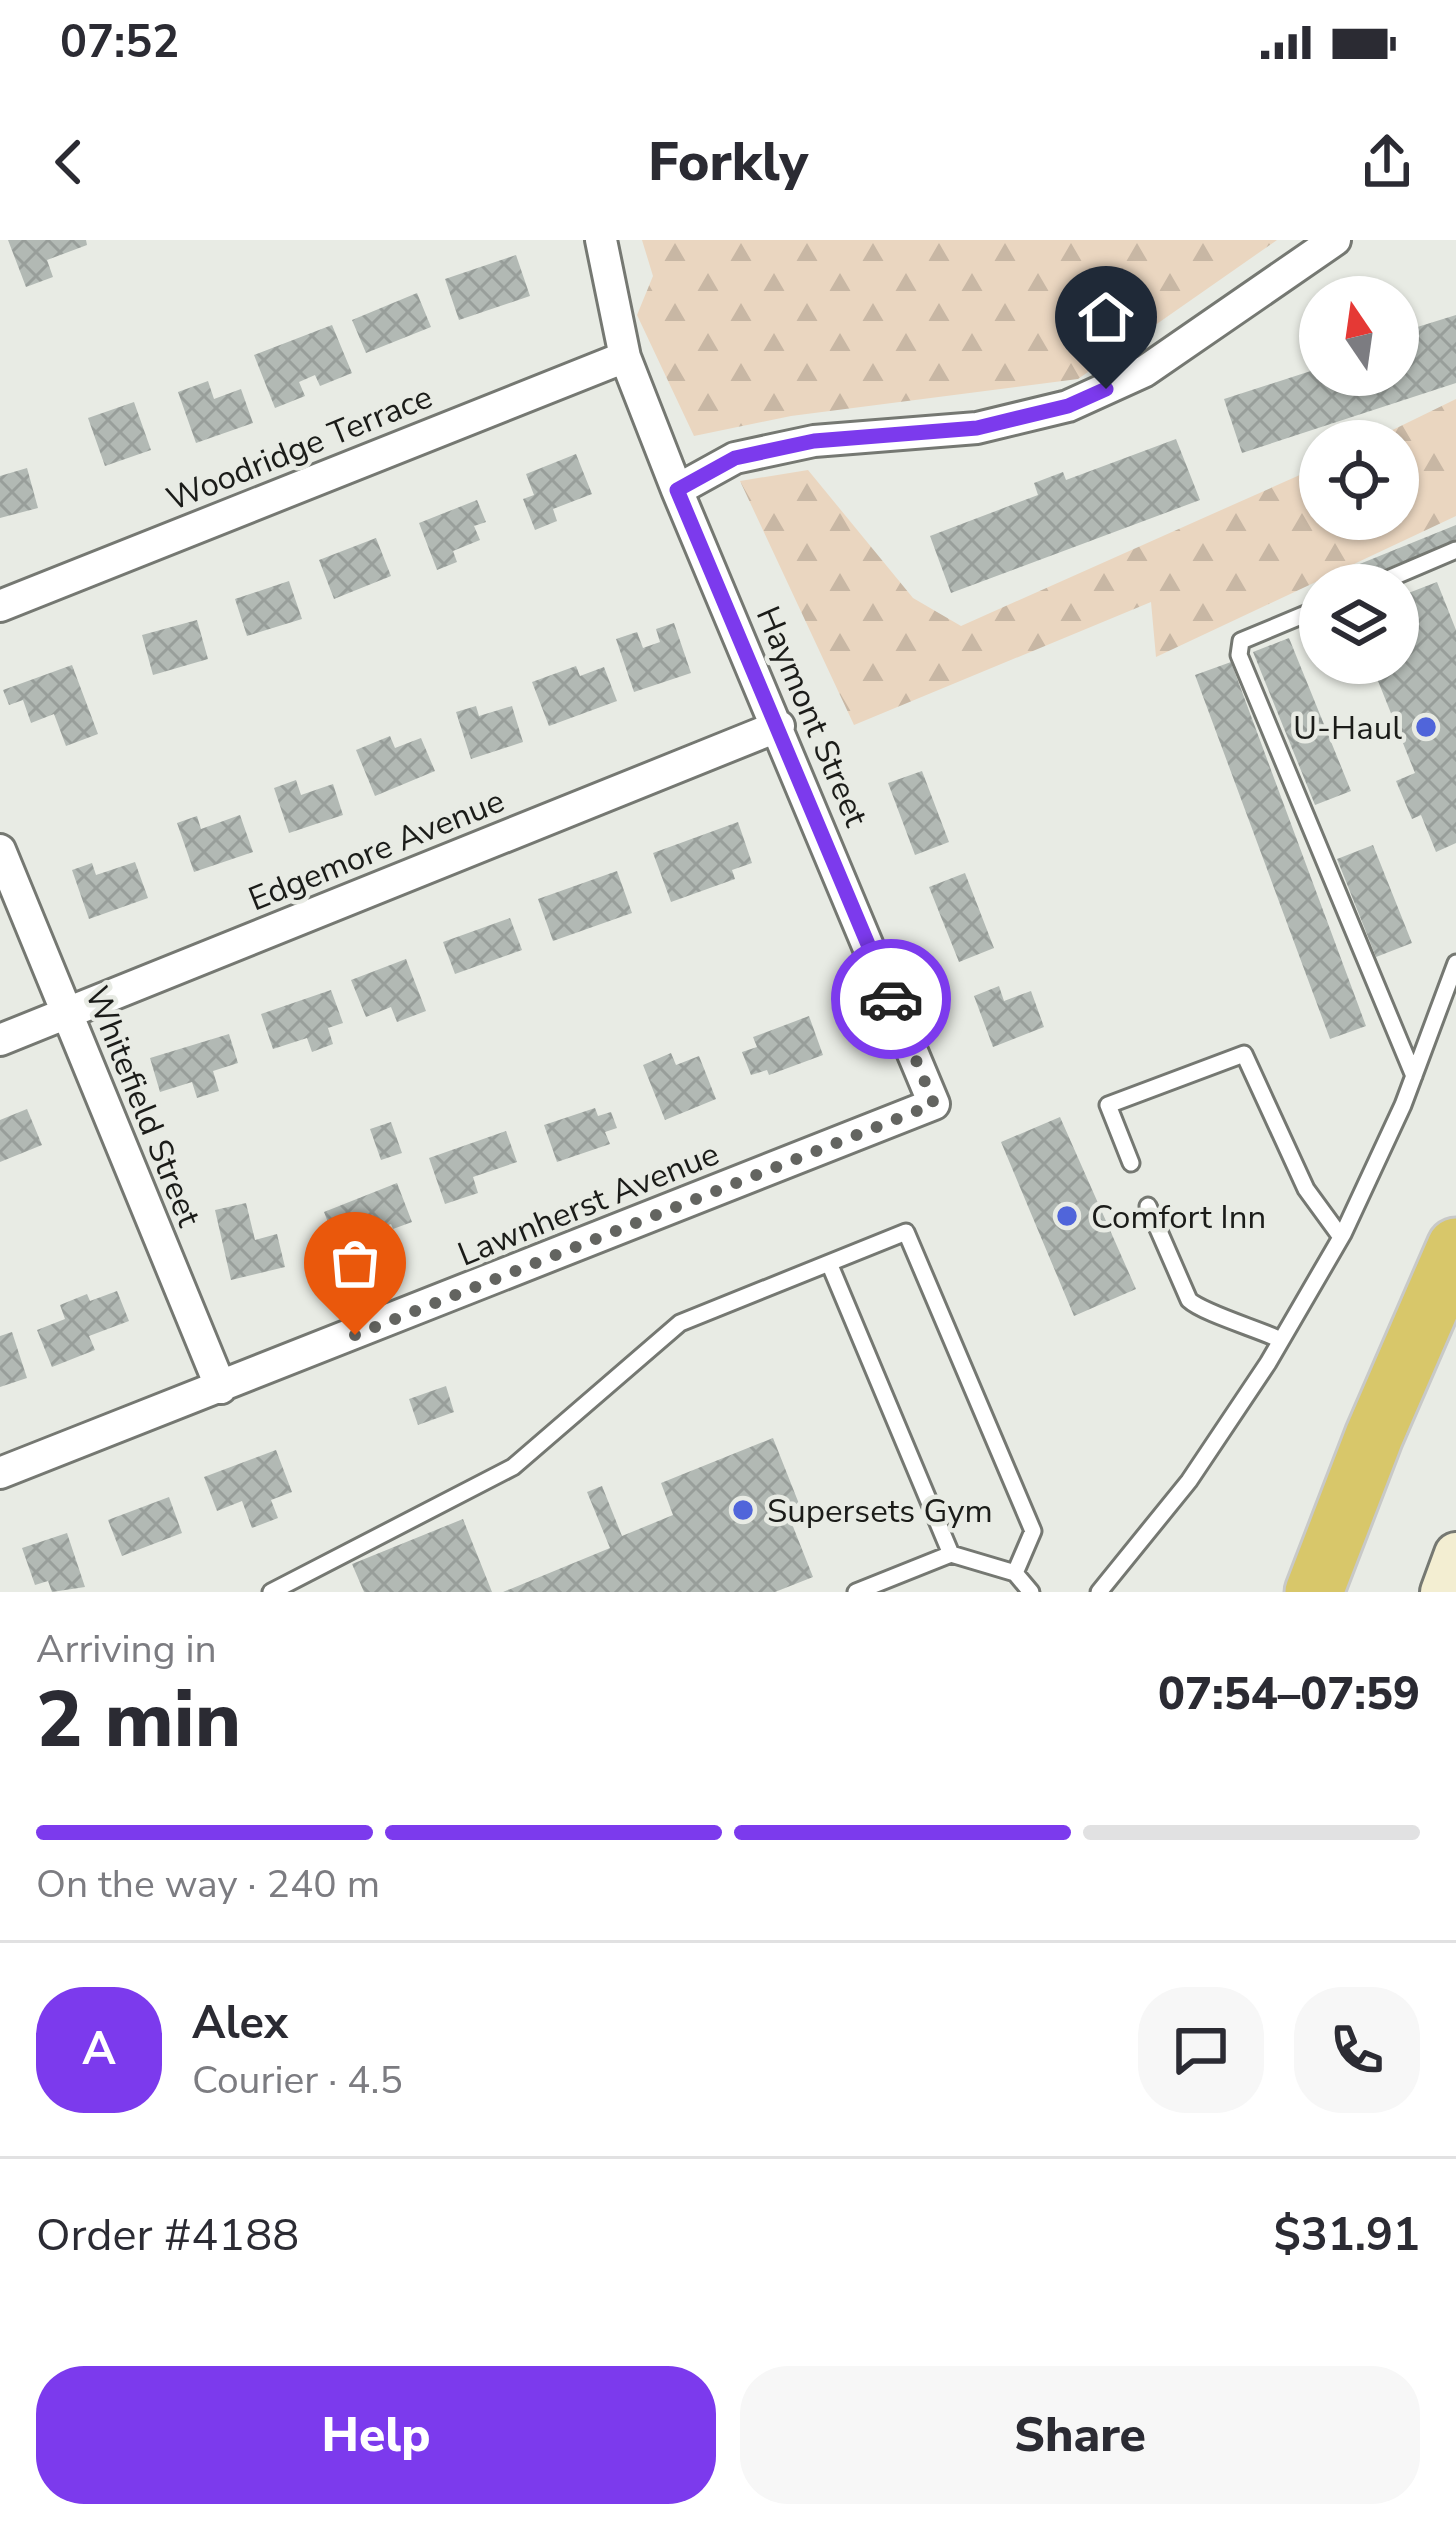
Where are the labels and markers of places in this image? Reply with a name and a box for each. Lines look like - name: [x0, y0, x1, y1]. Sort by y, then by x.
- pin: [1055, 266, 1157, 389]
- place label: U-Haul: [1293, 706, 1402, 751]
- marker: U-Haul: [1413, 714, 1439, 740]
- place label: Comfort Inn: [1091, 1195, 1266, 1240]
- marker: Comfort Inn: [1054, 1203, 1080, 1229]
- pin: [304, 1212, 406, 1335]
- place label: Supersets Gym: [767, 1489, 993, 1534]
- marker: Supersets Gym: [730, 1497, 756, 1523]

